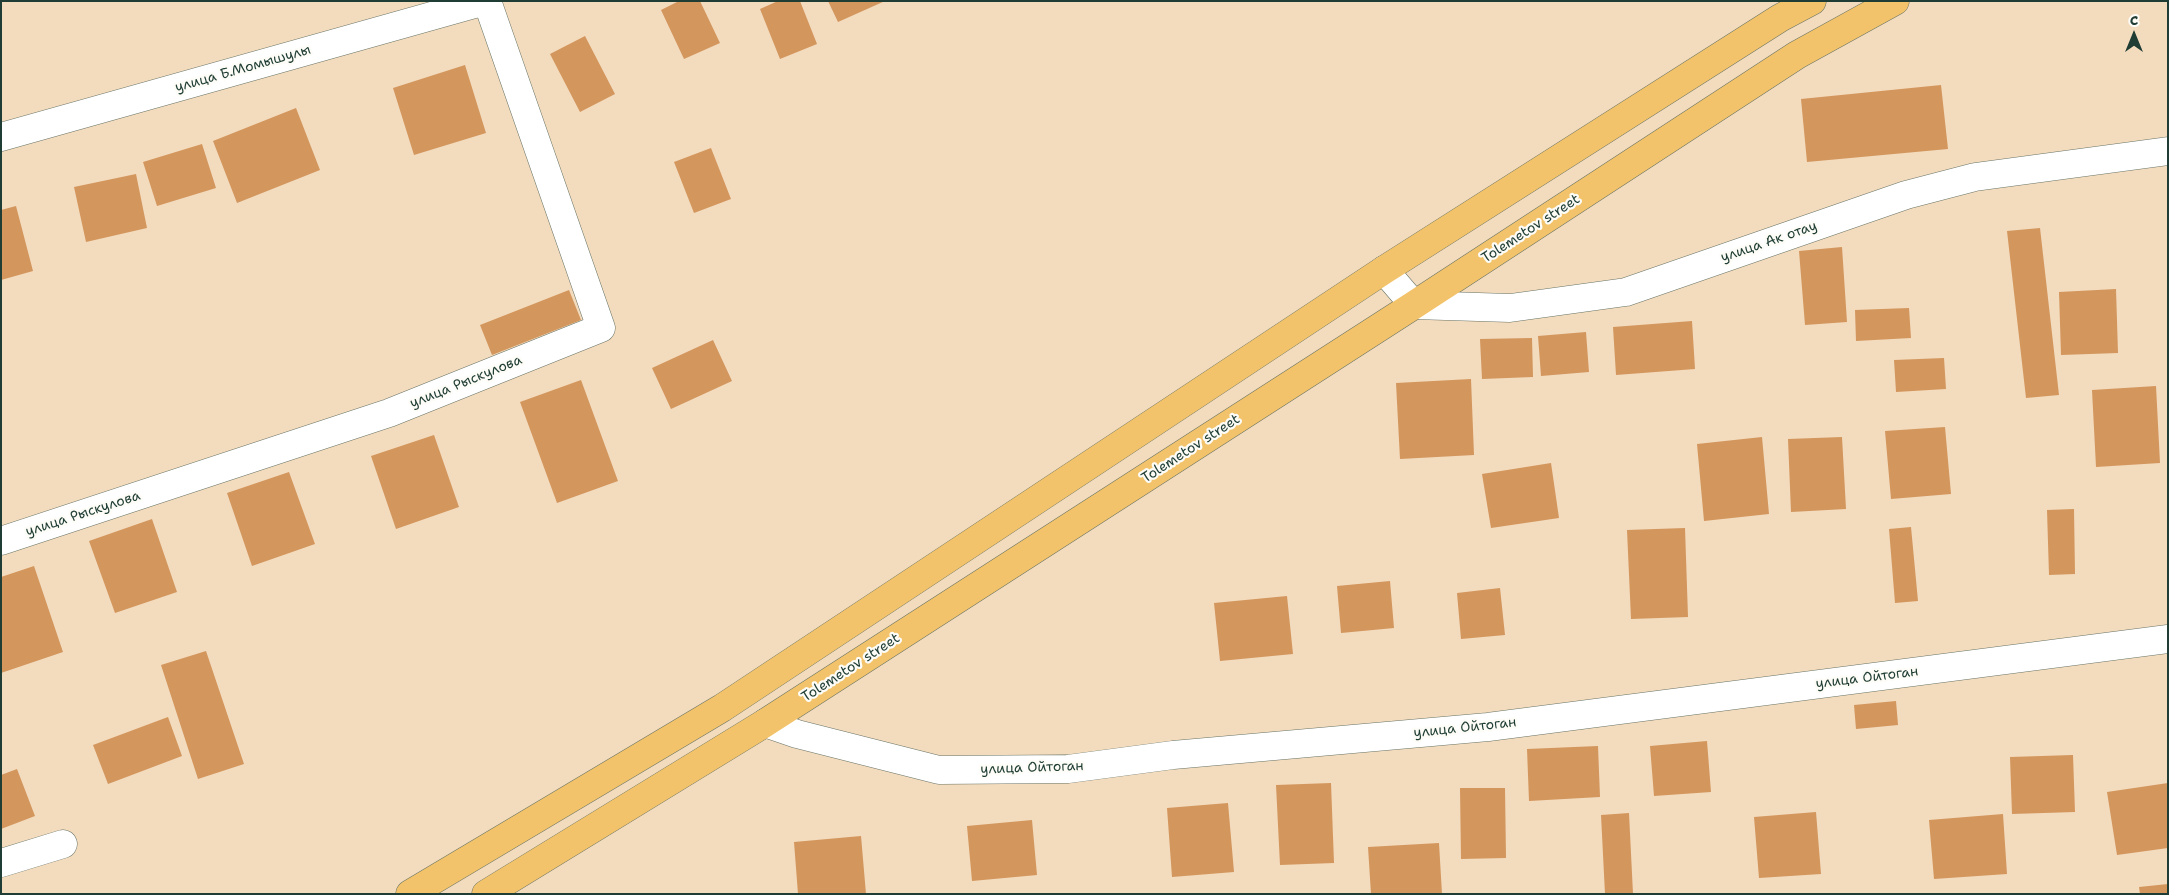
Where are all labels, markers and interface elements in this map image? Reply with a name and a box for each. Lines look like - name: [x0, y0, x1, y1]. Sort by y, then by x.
- north arrow: [2109, 10, 2159, 60]
- text: С: [2130, 11, 2138, 29]
- street label: улица Б.Момышулы: [173, 42, 313, 96]
- street label: Tolemetov street: [1479, 191, 1583, 267]
- street label: улица Ак отау: [1719, 218, 1819, 266]
- street label: улица Рыскулова: [407, 352, 525, 412]
- street label: Tolemetov street: [1139, 411, 1243, 487]
- street label: улица Рыскулова: [24, 488, 142, 540]
- street label: Tolemetov street: [799, 630, 903, 706]
- street label: улица Ойтоган: [1815, 663, 1919, 693]
- street label: улица Ойтоган: [1413, 714, 1517, 742]
- street label: улица Ойтоган: [980, 758, 1084, 778]

